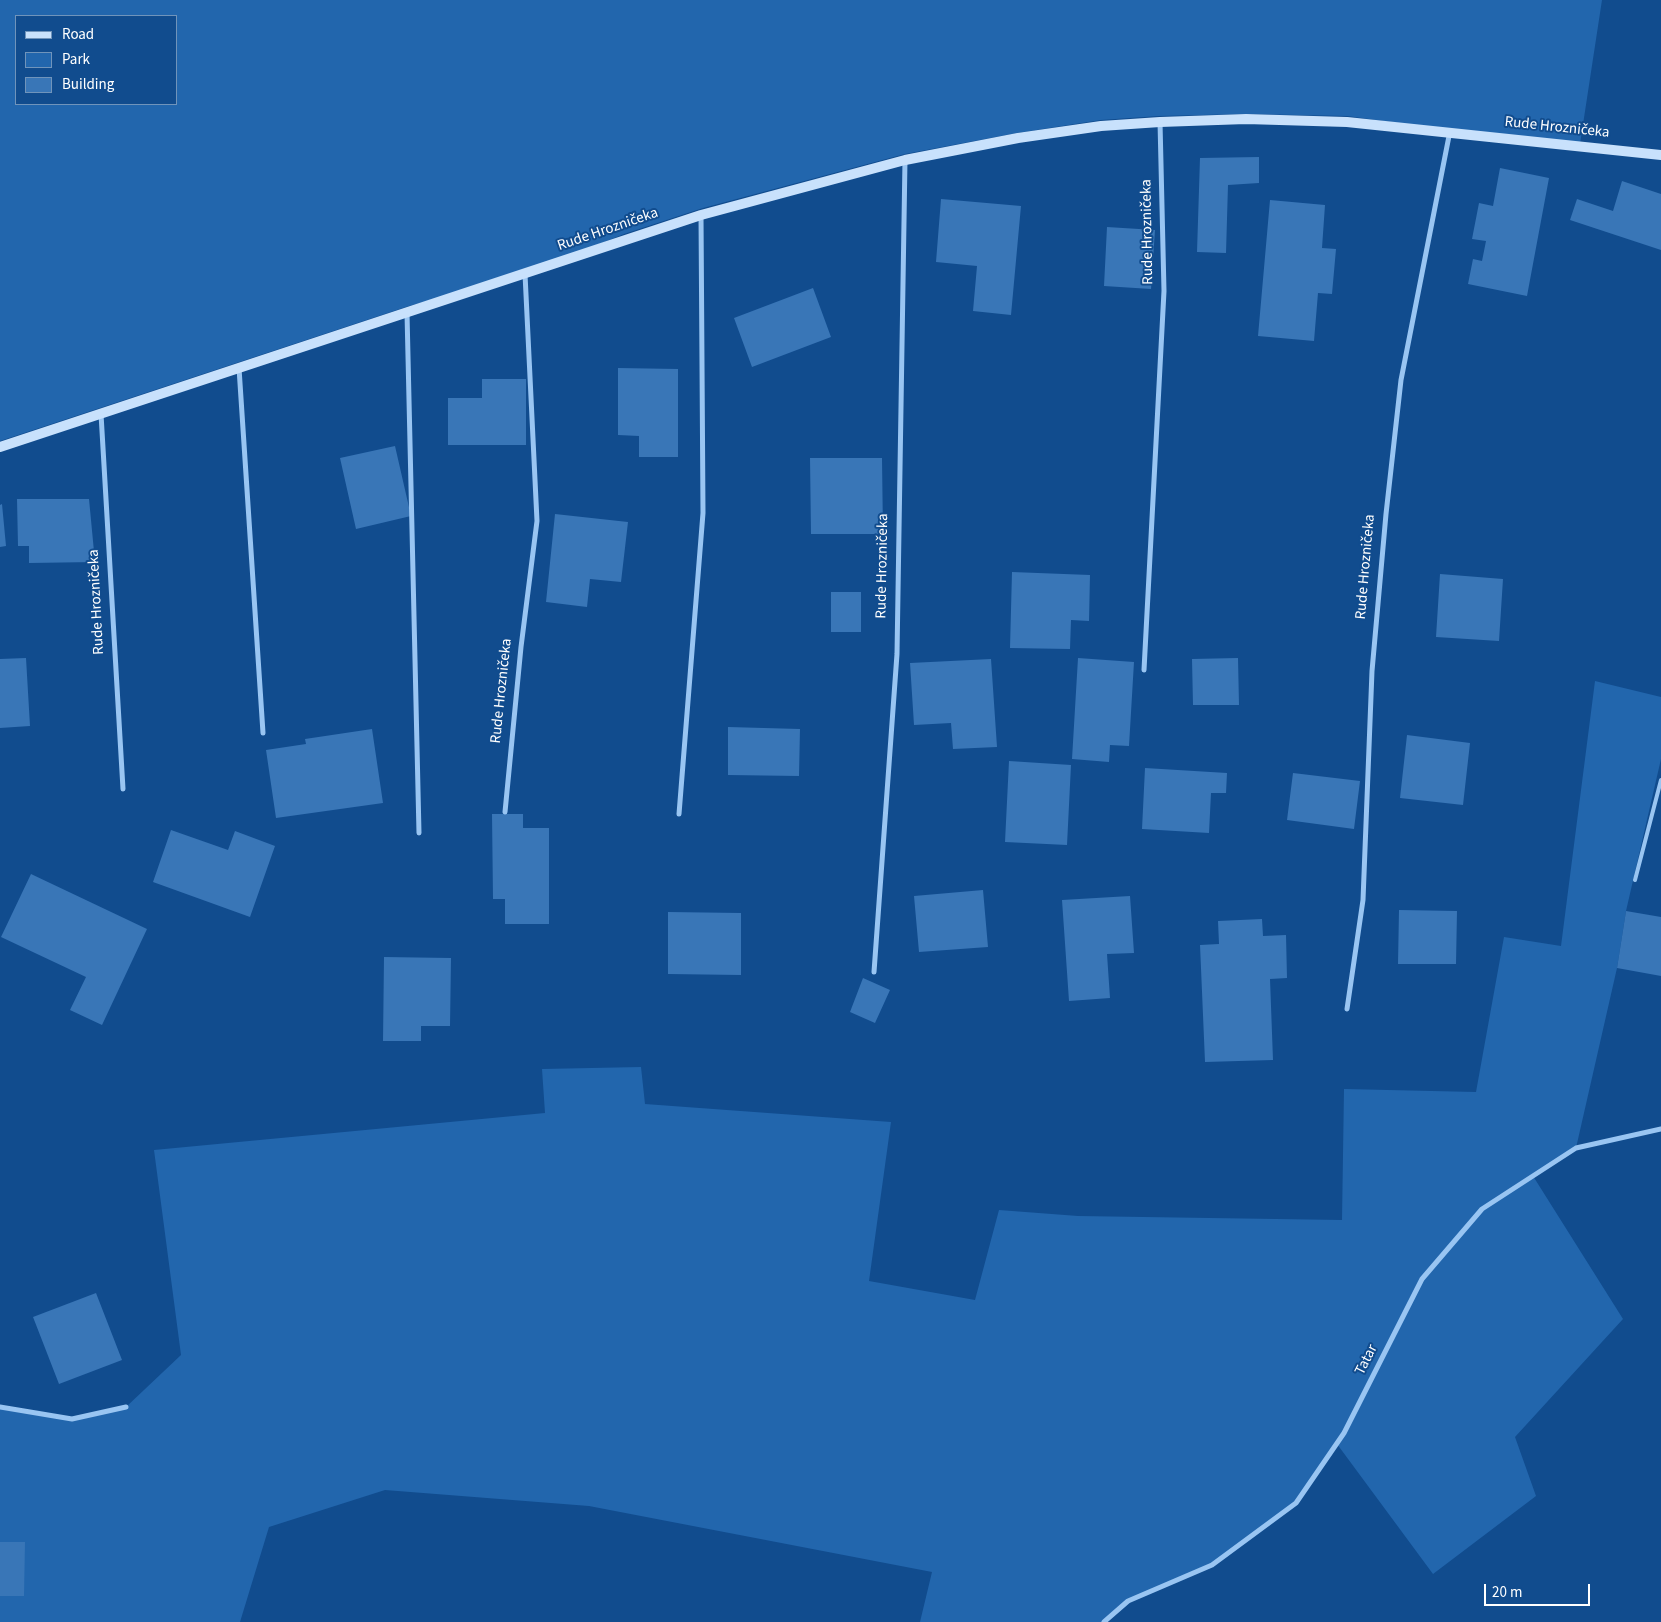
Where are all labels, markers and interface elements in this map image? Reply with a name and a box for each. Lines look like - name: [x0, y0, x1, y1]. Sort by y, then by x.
- legend: [15, 15, 178, 105]
- text: Road: [62, 24, 94, 45]
- text: Park: [62, 49, 90, 70]
- text: Building: [62, 74, 114, 95]
- street label: Rude Hrozničeka: [1504, 114, 1610, 142]
- street label: Rude Hrozničeka: [1138, 179, 1158, 285]
- street label: Rude Hrozničeka: [555, 204, 661, 256]
- street label: Rude Hrozničeka: [873, 513, 893, 619]
- street label: Rude Hrozničeka: [1352, 514, 1380, 620]
- street label: Rude Hrozničeka: [85, 549, 109, 655]
- street label: Rude Hrozničeka: [488, 638, 516, 744]
- street label: Tatar: [1352, 1342, 1382, 1378]
- scale bar: [1486, 1574, 1592, 1606]
- text: 20 m: [1492, 1582, 1522, 1603]

